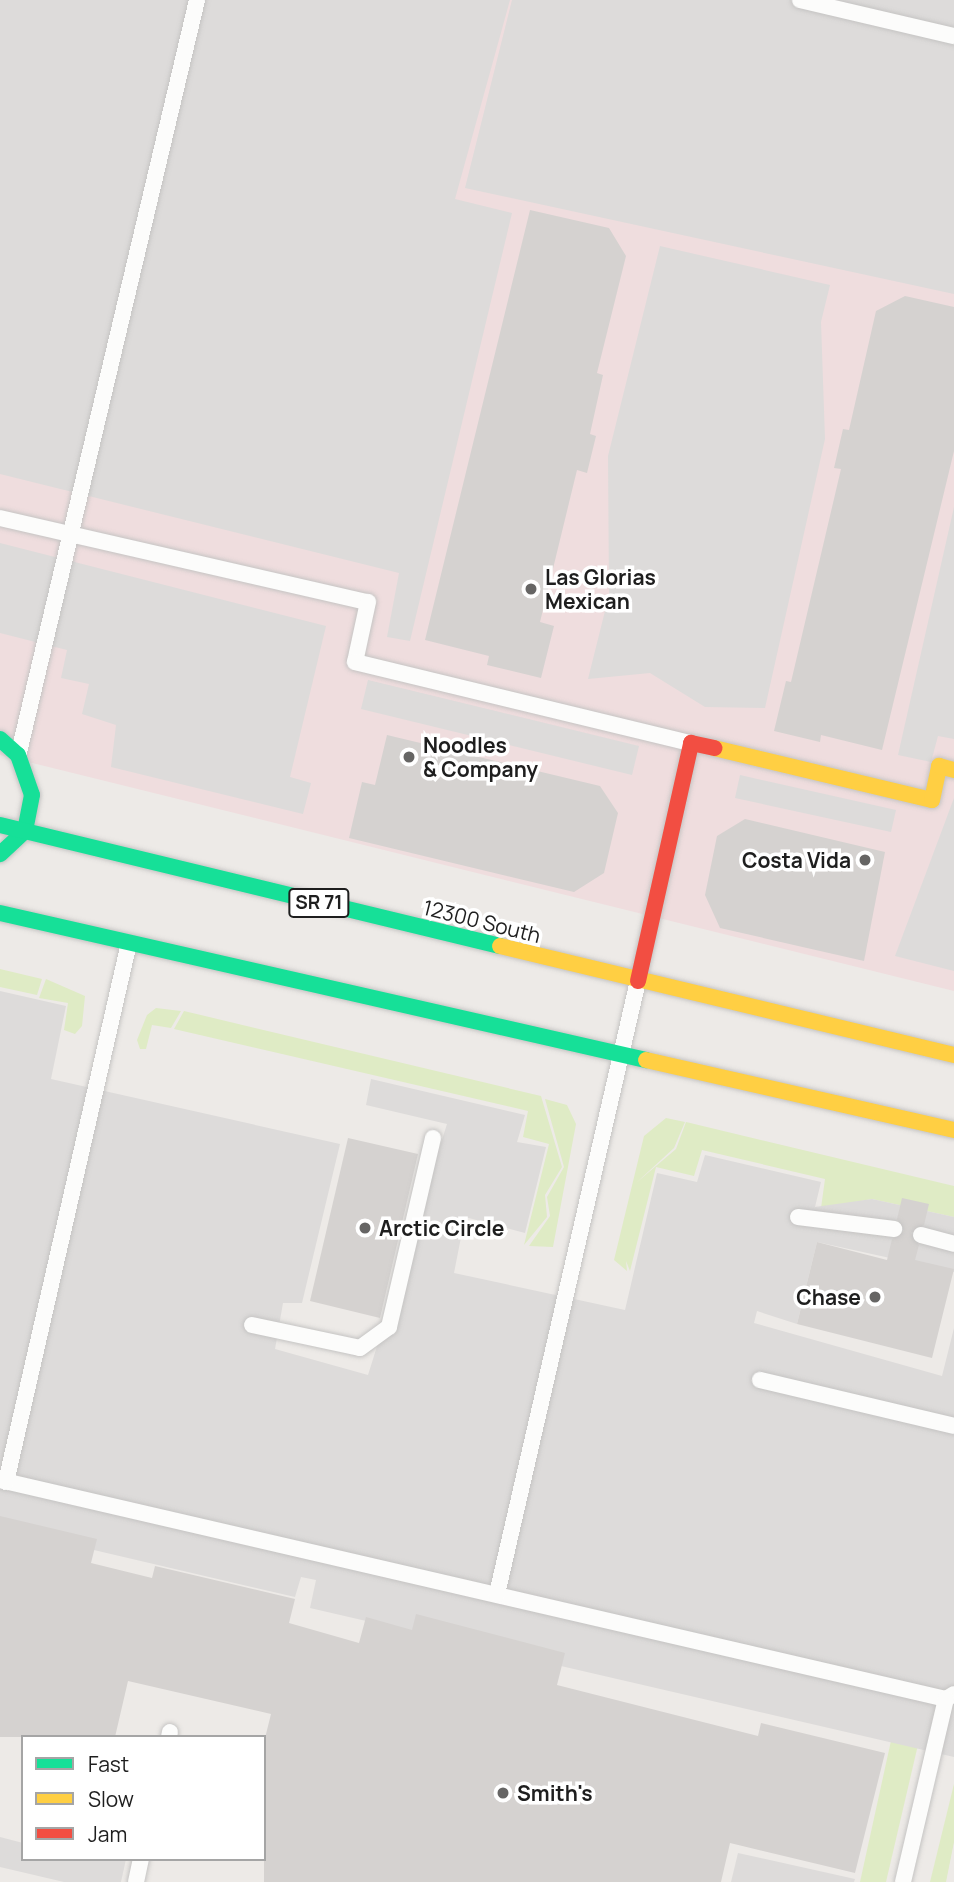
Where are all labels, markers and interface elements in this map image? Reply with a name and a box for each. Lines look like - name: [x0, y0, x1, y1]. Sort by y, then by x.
- place label: Las Glorias Mexican: [545, 564, 656, 614]
- marker: Las Glorias Mexican: [523, 581, 539, 597]
- place label: Noodles & Company: [423, 732, 538, 782]
- marker: Noodles & Company: [401, 749, 417, 765]
- place label: Costa Vida: [742, 847, 851, 873]
- marker: Costa Vida: [857, 852, 873, 868]
- road number: SR 71: [288, 888, 350, 918]
- street label: 12300 South: [421, 894, 543, 948]
- place label: Arctic Circle: [379, 1215, 504, 1241]
- marker: Arctic Circle: [357, 1220, 373, 1236]
- place label: Chase: [796, 1284, 861, 1310]
- marker: Chase: [867, 1289, 883, 1305]
- legend: [21, 1735, 266, 1861]
- text: Fast: [88, 1750, 129, 1778]
- place label: Smith's: [517, 1780, 593, 1806]
- text: Slow: [88, 1785, 134, 1813]
- marker: Smith's: [495, 1785, 511, 1801]
- text: Jam: [88, 1820, 127, 1848]

